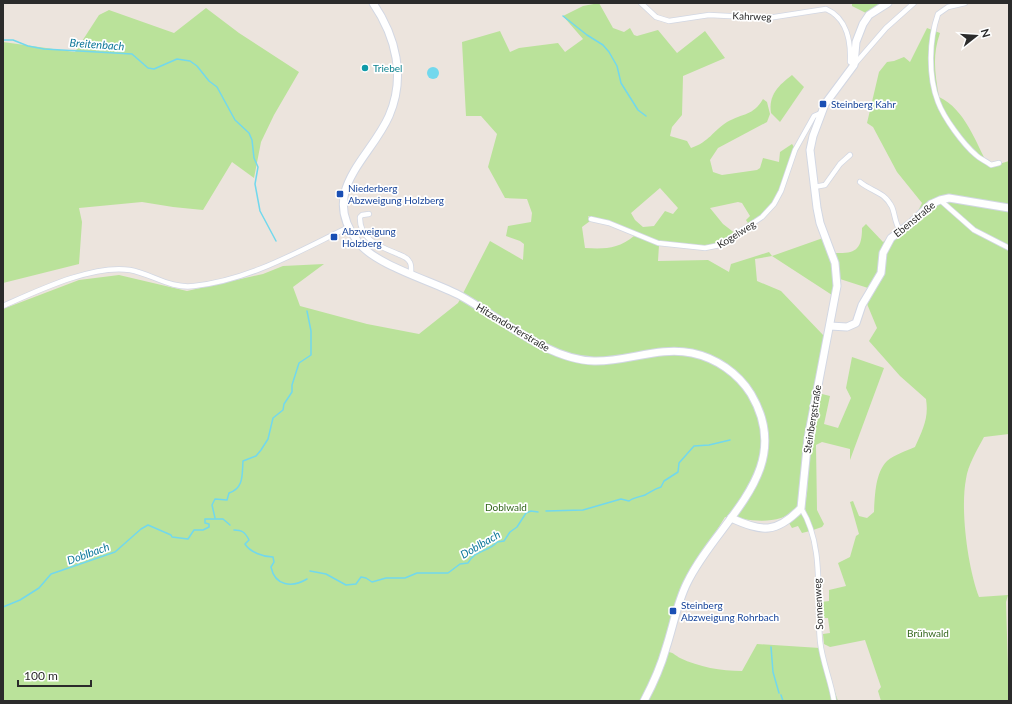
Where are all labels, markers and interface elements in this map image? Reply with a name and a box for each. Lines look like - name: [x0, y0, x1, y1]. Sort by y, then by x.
- street label: Kahrweg: [732, 9, 772, 23]
- north arrow: [956, 16, 996, 56]
- text: N: [979, 27, 993, 39]
- water label: Breitenbach: [69, 36, 125, 52]
- place label: Triebel: [373, 62, 402, 74]
- marker: Triebel: [360, 63, 370, 73]
- place label: Steinberg Kahr: [831, 98, 896, 110]
- marker: Steinberg Kahr: [818, 99, 828, 109]
- place label: Niederberg Abzweigung Holzberg: [348, 182, 444, 206]
- marker: Niederberg Abzweigung Holzberg: [335, 189, 345, 199]
- street label: Ebenstraße: [891, 199, 937, 239]
- street label: Kogelweg: [715, 218, 757, 250]
- place label: Abzweigung Holzberg: [342, 225, 396, 249]
- marker: Abzweigung Holzberg: [329, 232, 339, 242]
- street label: Hitzendorferstraße: [474, 300, 552, 354]
- street label: Steinbergstraße: [801, 384, 823, 454]
- park label: Doblwald: [485, 501, 527, 513]
- water label: Doblbach: [458, 527, 502, 561]
- water label: Doblbach: [65, 539, 111, 567]
- street label: Sonnenweg: [811, 578, 825, 630]
- place label: Steinberg Abzweigung Rohrbach: [681, 599, 779, 623]
- marker: Steinberg Abzweigung Rohrbach: [668, 606, 678, 616]
- park label: Brühwald: [907, 627, 949, 639]
- scale bar: [18, 662, 91, 688]
- text: 100 m: [24, 668, 58, 683]

